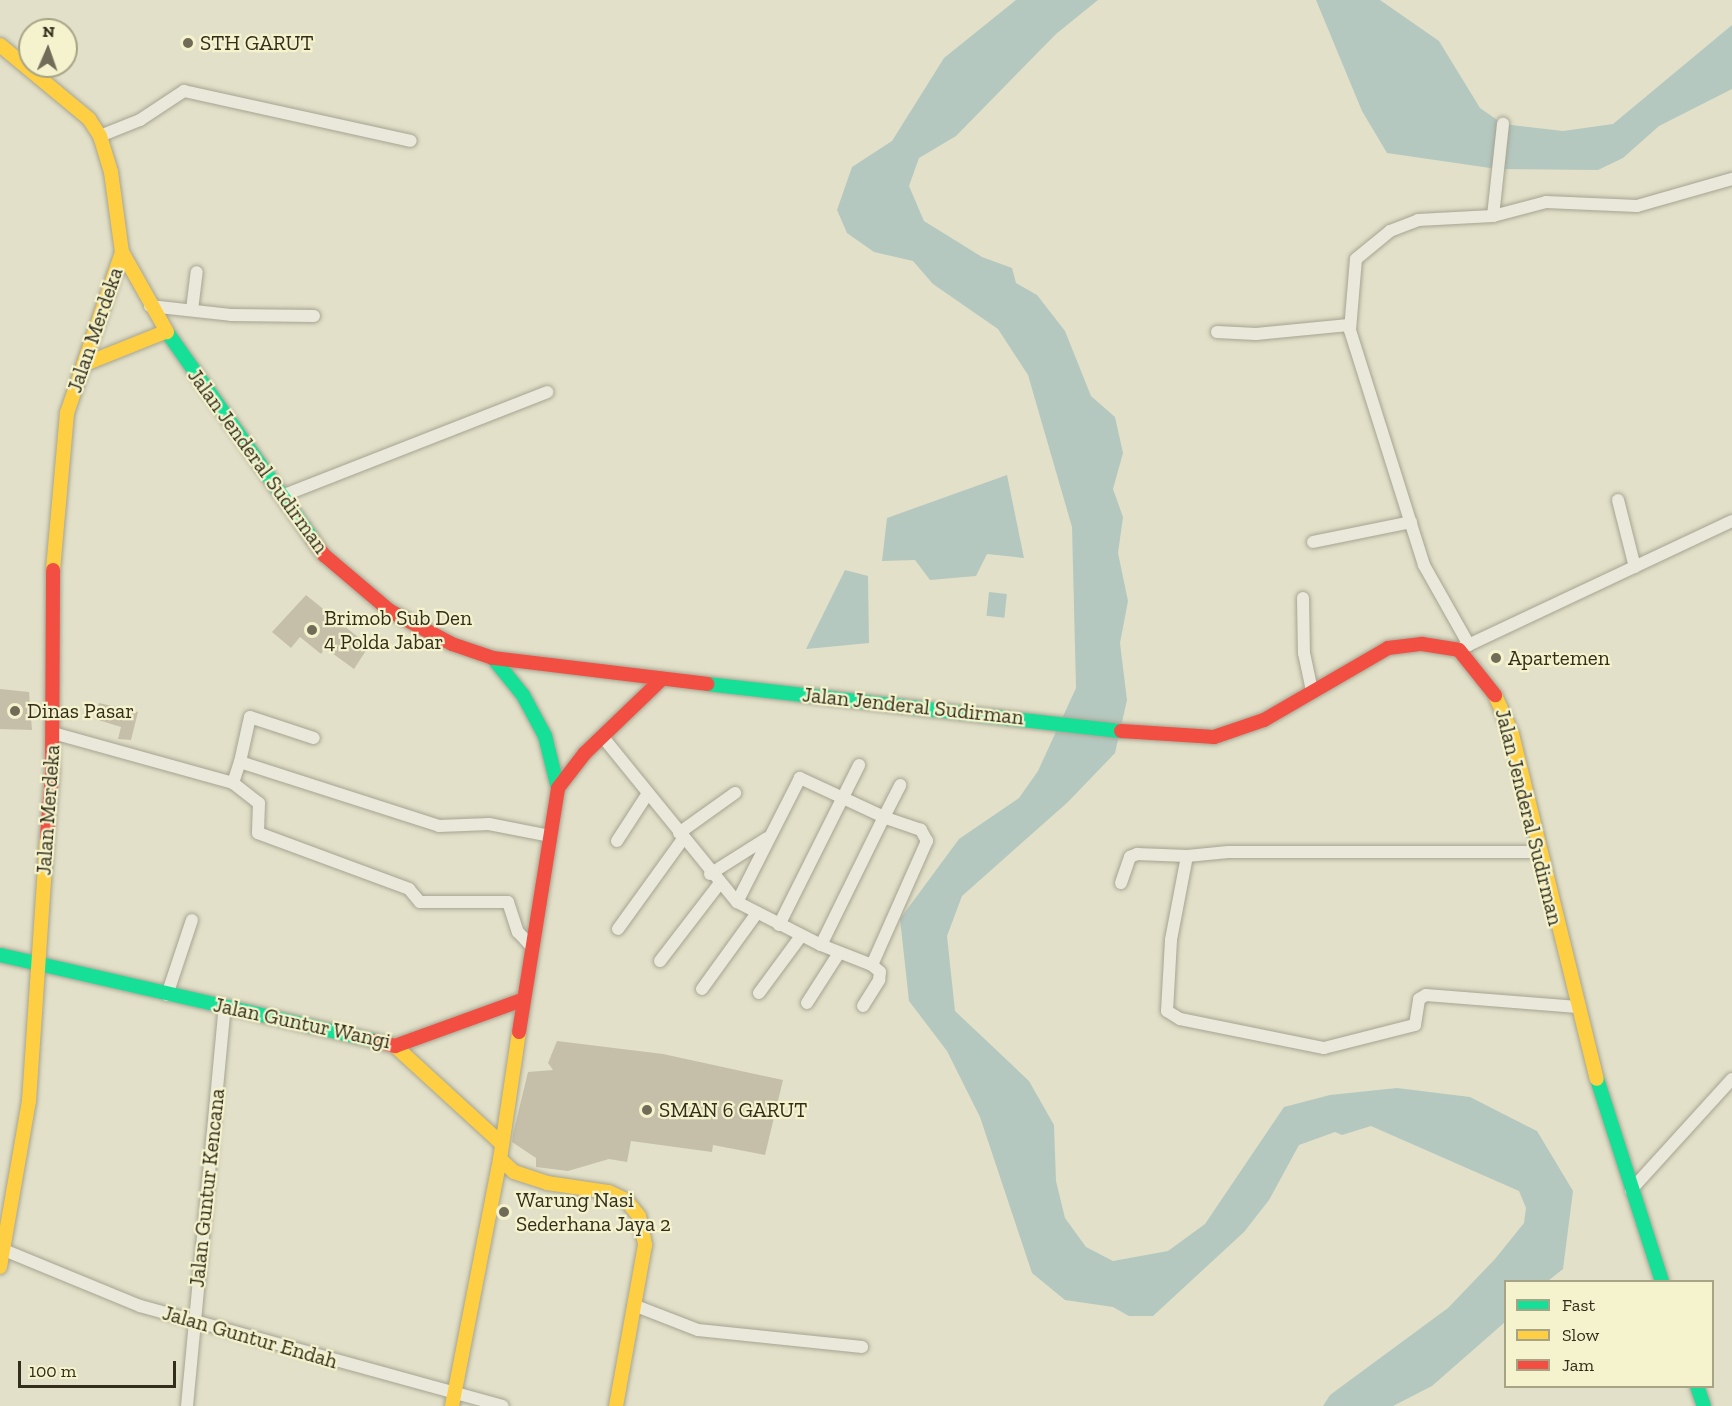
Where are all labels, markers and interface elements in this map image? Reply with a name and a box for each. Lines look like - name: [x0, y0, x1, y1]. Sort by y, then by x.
- north arrow: [18, 18, 78, 78]
- text: N: [42, 22, 55, 41]
- place label: STH GARUT: [200, 30, 314, 56]
- marker: STH GARUT: [181, 36, 195, 50]
- street label: Jalan Merdeka: [62, 264, 128, 396]
- street label: Jalan Jenderal Sudirman: [182, 363, 334, 559]
- place label: Brimob Sub Den 4 Polda Jabar: [324, 605, 472, 655]
- marker: Brimob Sub Den 4 Polda Jabar: [305, 623, 319, 637]
- place label: Apartemen: [1508, 645, 1610, 671]
- marker: Apartemen: [1489, 651, 1503, 665]
- street label: Jalan Jenderal Sudirman: [801, 682, 1025, 730]
- place label: Dinas Pasar: [27, 698, 134, 724]
- marker: Dinas Pasar: [8, 704, 22, 718]
- street label: Jalan Jenderal Sudirman: [1490, 706, 1568, 928]
- street label: Jalan Merdeka: [31, 744, 65, 876]
- street label: Jalan Guntur Wangi: [211, 992, 393, 1054]
- street label: Jalan Guntur Kencana: [184, 1087, 230, 1289]
- place label: SMAN 6 GARUT: [659, 1097, 807, 1123]
- marker: SMAN 6 GARUT: [640, 1103, 654, 1117]
- place label: Warung Nasi Sederhana Jaya 2: [516, 1187, 671, 1237]
- marker: Warung Nasi Sederhana Jaya 2: [497, 1205, 511, 1219]
- legend: [1504, 1280, 1714, 1388]
- text: Fast: [1562, 1294, 1595, 1316]
- street label: Jalan Guntur Endah: [160, 1300, 340, 1374]
- text: Slow: [1562, 1324, 1599, 1346]
- scale bar: [21, 1349, 178, 1387]
- text: Jam: [1562, 1354, 1594, 1376]
- text: 100 m: [29, 1360, 76, 1382]

